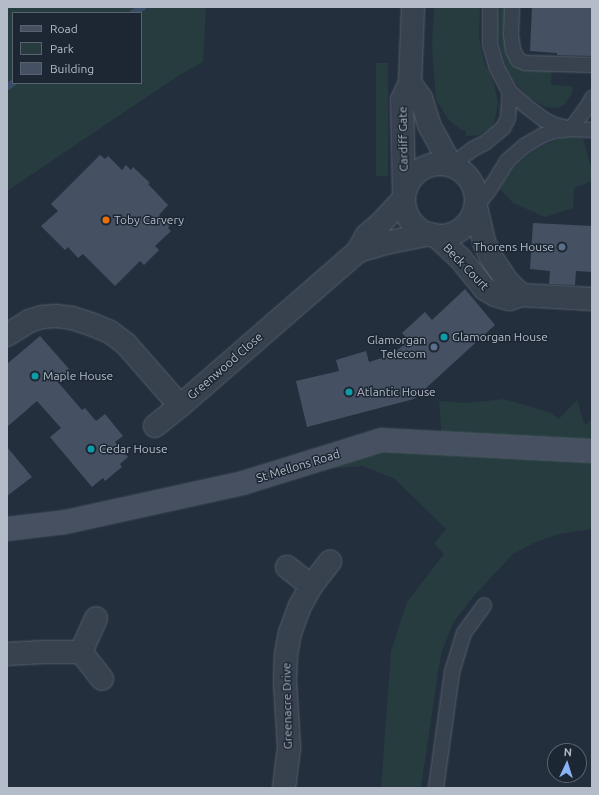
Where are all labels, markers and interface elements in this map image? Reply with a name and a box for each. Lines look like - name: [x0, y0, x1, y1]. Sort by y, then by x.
- legend: [12, 12, 142, 84]
- text: Road: [50, 22, 78, 35]
- text: Park: [50, 42, 74, 55]
- text: Building: [50, 62, 94, 75]
- street label: Cardiff Gate: [395, 106, 411, 172]
- place label: Toby Carvery: [114, 213, 184, 227]
- marker: Toby Carvery: [101, 215, 111, 225]
- place label: Thorens House: [473, 240, 554, 254]
- street label: Beck Court: [440, 241, 492, 293]
- marker: Thorens House: [557, 242, 567, 252]
- street label: Greenwood Close: [184, 329, 266, 403]
- place label: Glamorgan House: [452, 330, 548, 344]
- marker: Glamorgan House: [439, 332, 449, 342]
- place label: Glamorgan Telecom: [367, 333, 426, 361]
- marker: Glamorgan Telecom: [429, 342, 439, 352]
- place label: Maple House: [43, 369, 113, 383]
- marker: Maple House: [30, 371, 40, 381]
- place label: Atlantic House: [357, 385, 436, 399]
- marker: Atlantic House: [344, 387, 354, 397]
- place label: Cedar House: [99, 442, 168, 456]
- marker: Cedar House: [86, 444, 96, 454]
- street label: St Mellons Road: [254, 446, 342, 486]
- street label: Greenacre Drive: [279, 663, 295, 749]
- north arrow: [547, 743, 587, 783]
- text: N: [563, 746, 572, 758]

